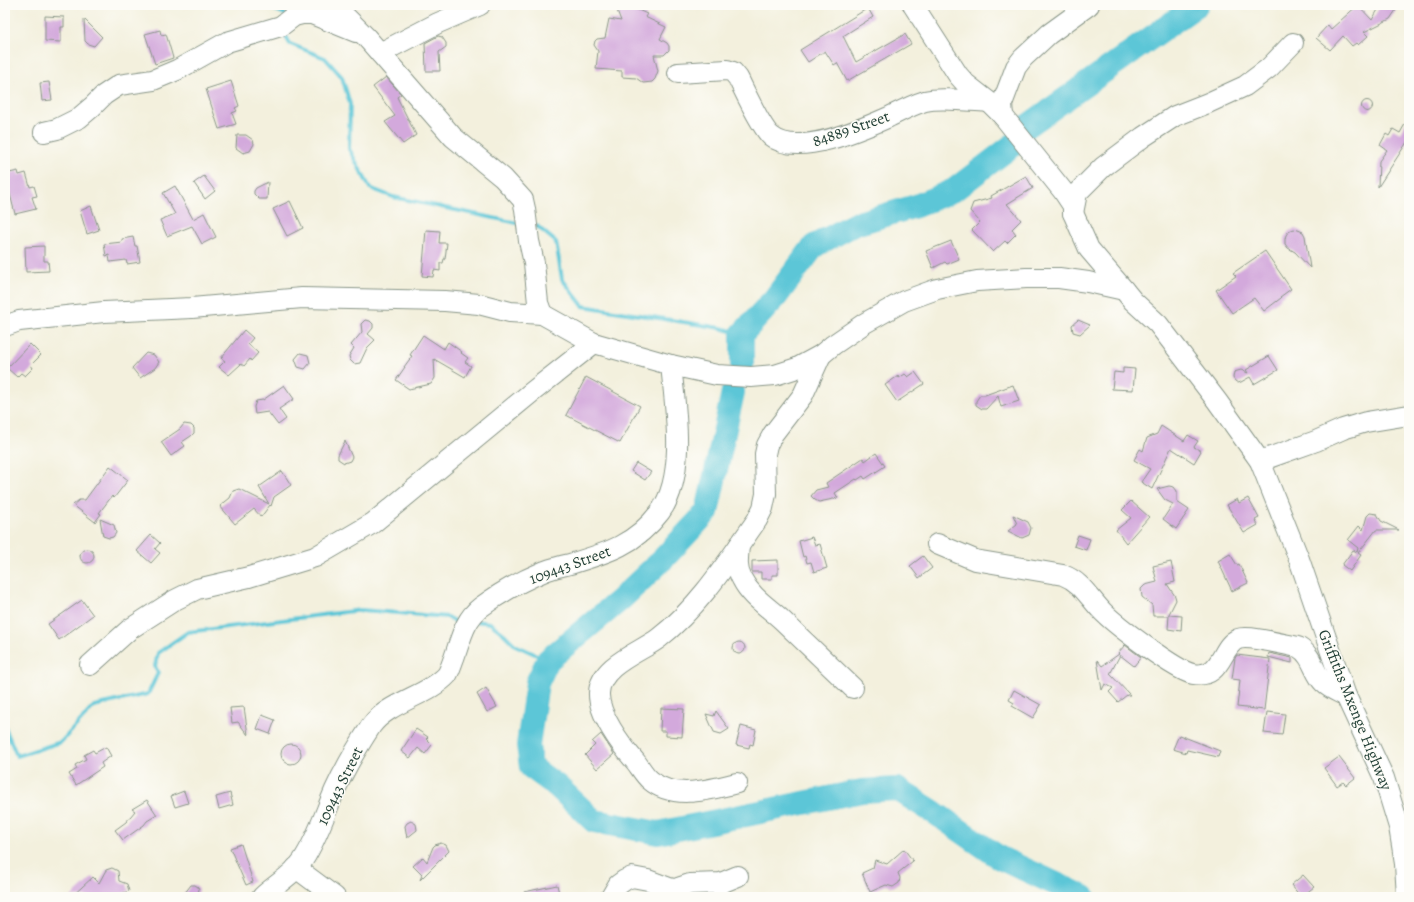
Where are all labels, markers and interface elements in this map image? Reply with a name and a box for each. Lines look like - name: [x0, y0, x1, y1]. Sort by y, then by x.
- street label: 84889 Street: [809, 106, 893, 152]
- street label: 109443 Street: [526, 540, 614, 590]
- street label: Griffiths Mxenge Highway: [1313, 626, 1398, 795]
- street label: 109443 Street: [311, 743, 369, 829]

